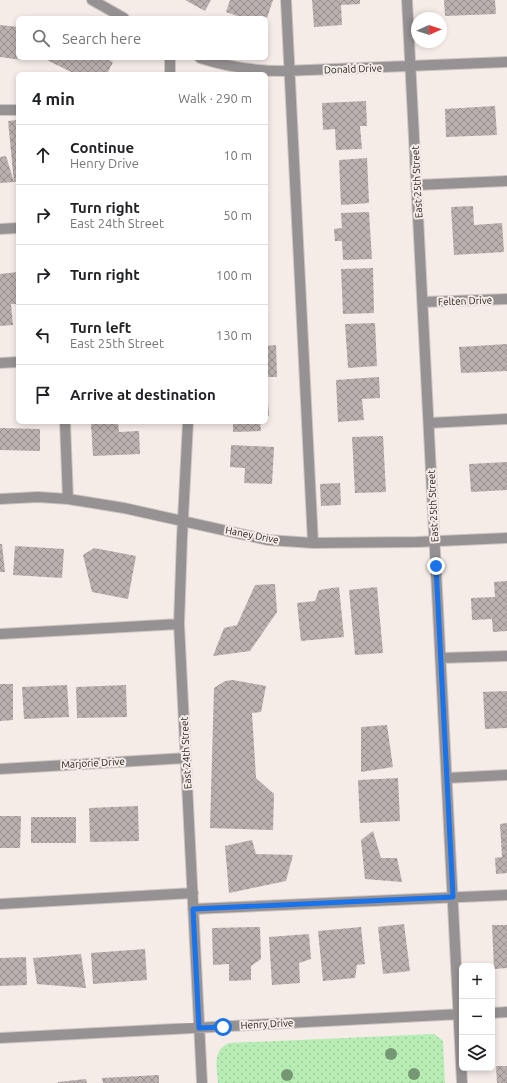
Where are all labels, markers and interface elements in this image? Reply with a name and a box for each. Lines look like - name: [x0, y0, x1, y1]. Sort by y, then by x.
- north arrow: [411, 12, 447, 48]
- search box: [16, 16, 268, 60]
- icon: search: [30, 27, 52, 49]
- text: Search here: [62, 30, 141, 47]
- street label: Donald Drive: [324, 62, 382, 76]
- text: 4 min: [32, 89, 75, 108]
- text: Walk · 290 m: [178, 91, 252, 105]
- text: Continue: [70, 139, 134, 156]
- icon: ahead: [32, 144, 54, 166]
- street label: East 25th Street: [410, 145, 424, 218]
- text: 10 m: [223, 148, 252, 162]
- text: Henry Drive: [70, 156, 139, 170]
- text: Turn right: [70, 199, 140, 216]
- icon: right: [32, 204, 54, 226]
- text: 50 m: [223, 208, 252, 222]
- text: East 24th Street: [70, 216, 164, 230]
- icon: right: [32, 264, 54, 286]
- text: Turn right: [70, 266, 140, 283]
- text: 100 m: [216, 268, 252, 282]
- street label: Felten Drive: [438, 295, 492, 307]
- text: Turn left: [70, 319, 131, 336]
- icon: left: [32, 324, 54, 346]
- text: 130 m: [216, 328, 252, 342]
- text: East 25th Street: [70, 336, 164, 350]
- icon: arrive: [32, 384, 54, 406]
- text: Arrive at destination: [70, 386, 216, 403]
- street label: East 25th Street: [426, 469, 440, 542]
- street label: Haney Drive: [224, 524, 280, 546]
- route end: [427, 557, 445, 575]
- street label: East 24th Street: [179, 716, 193, 789]
- street label: Marjorie Drive: [61, 756, 125, 770]
- map controls: [459, 963, 495, 1071]
- button: +: [459, 963, 495, 999]
- button: −: [459, 999, 495, 1035]
- street label: Henry Drive: [240, 1017, 294, 1031]
- route start: [214, 1018, 232, 1036]
- button: layers: [459, 1035, 495, 1071]

